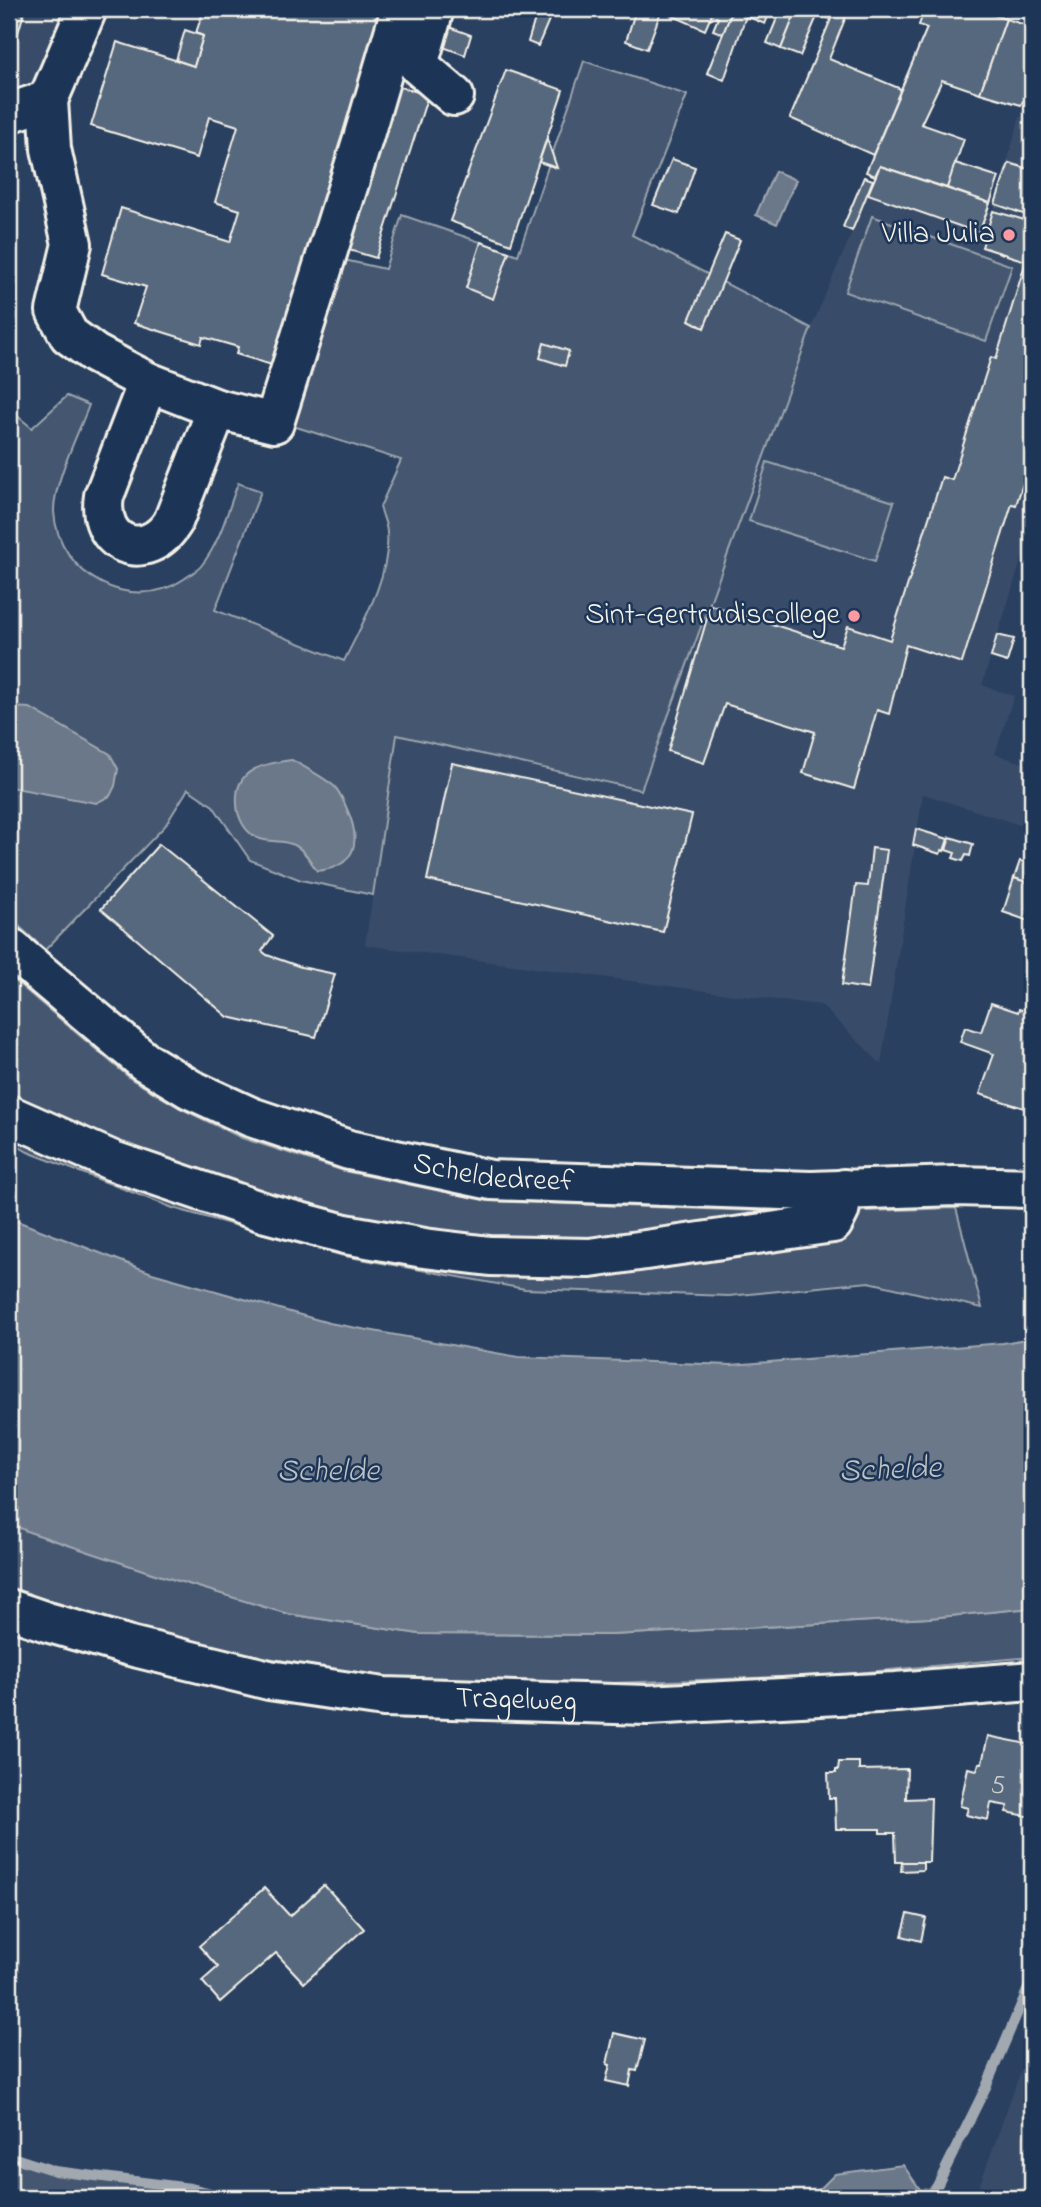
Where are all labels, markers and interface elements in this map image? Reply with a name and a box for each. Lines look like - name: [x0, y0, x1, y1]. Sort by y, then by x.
- place label: Villa Julia: [881, 213, 995, 257]
- marker: Villa Julia: [1001, 227, 1017, 243]
- place label: Sint-Gertrudiscollege: [585, 594, 841, 638]
- marker: Sint-Gertrudiscollege: [846, 608, 862, 624]
- street label: Scheldedreef: [409, 1142, 575, 1205]
- water label: Schelde: [838, 1446, 943, 1496]
- water label: Schelde: [277, 1449, 381, 1496]
- street label: Tragelweg: [455, 1677, 577, 1725]
- house number: 5: [991, 1768, 1006, 1806]

